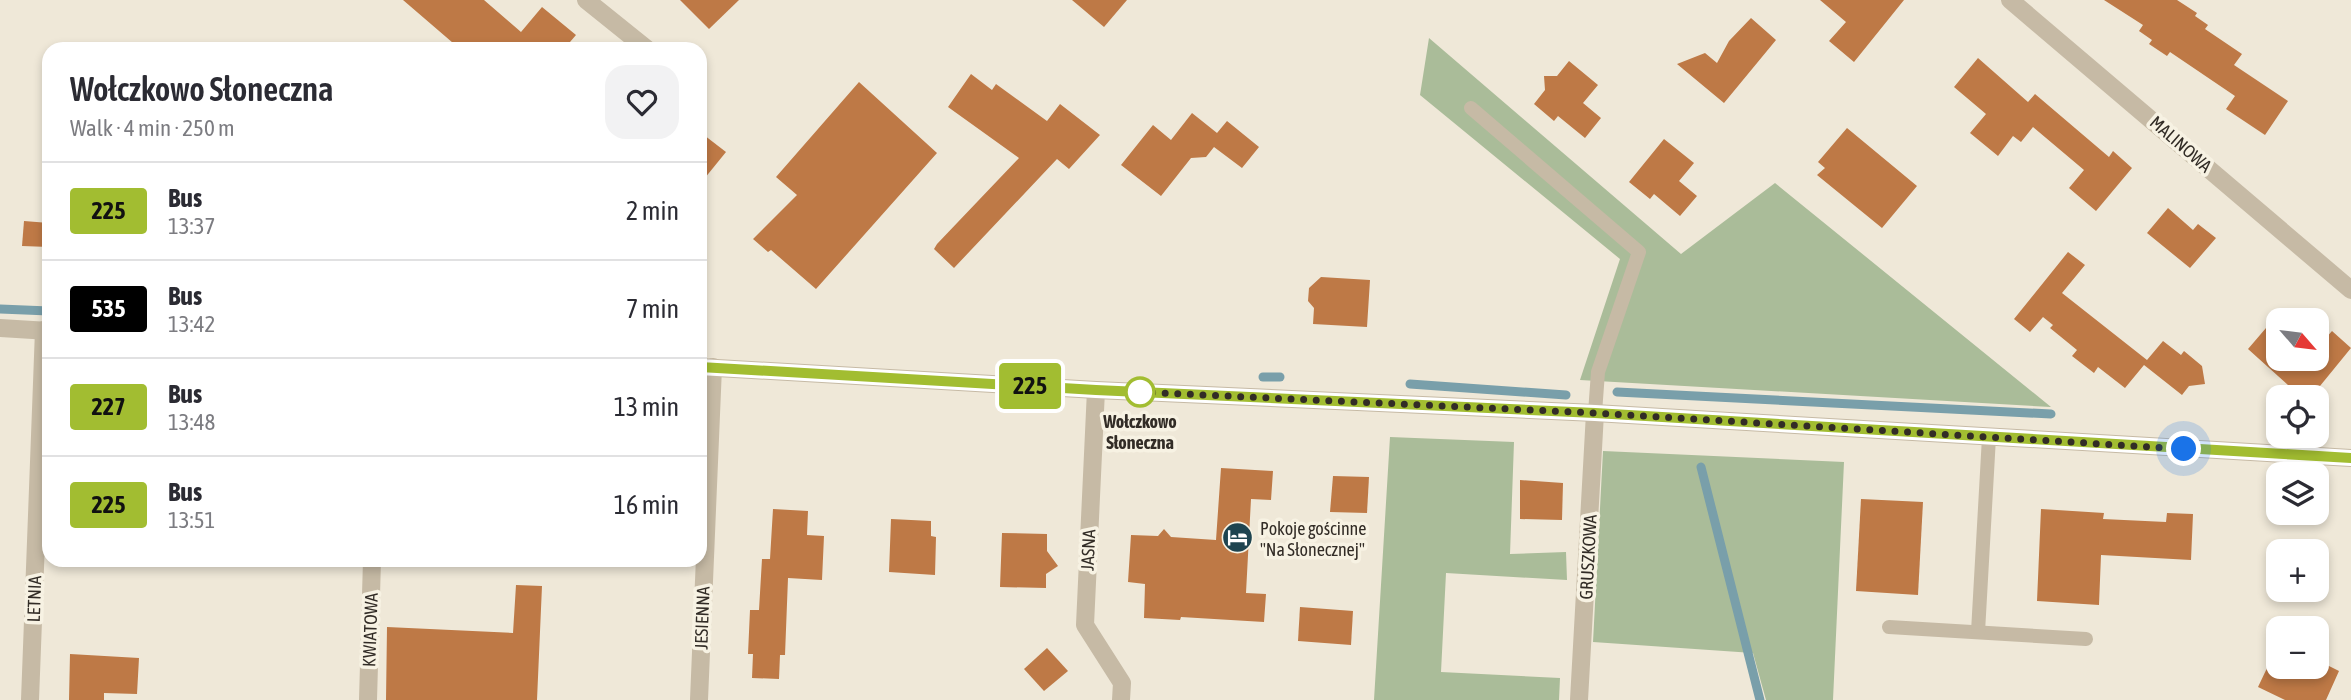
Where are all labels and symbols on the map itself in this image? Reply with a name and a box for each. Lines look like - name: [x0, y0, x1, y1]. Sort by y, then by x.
- street label: MALINOWA: [2146, 112, 2216, 177]
- north arrow: [2266, 308, 2329, 371]
- line badge: 225: [990, 363, 1070, 409]
- marker: Wołczkowo Słoneczna: [1125, 377, 1155, 407]
- place label: Wołczkowo Słoneczna: [1102, 411, 1177, 453]
- your location: [2166, 431, 2201, 466]
- street label: GRUSZKOWA: [1575, 514, 1601, 600]
- place label: Pokoje gościnne "Na Słonecznej": [1260, 518, 1367, 560]
- hotel icon: Pokoje gościnne "Na Słonecznej": [1220, 521, 1254, 555]
- street label: JASNA: [1076, 529, 1100, 571]
- street label: LETNIA: [23, 575, 45, 623]
- street label: JESIENNA: [690, 586, 714, 650]
- street label: KWIATOWA: [358, 593, 382, 667]

